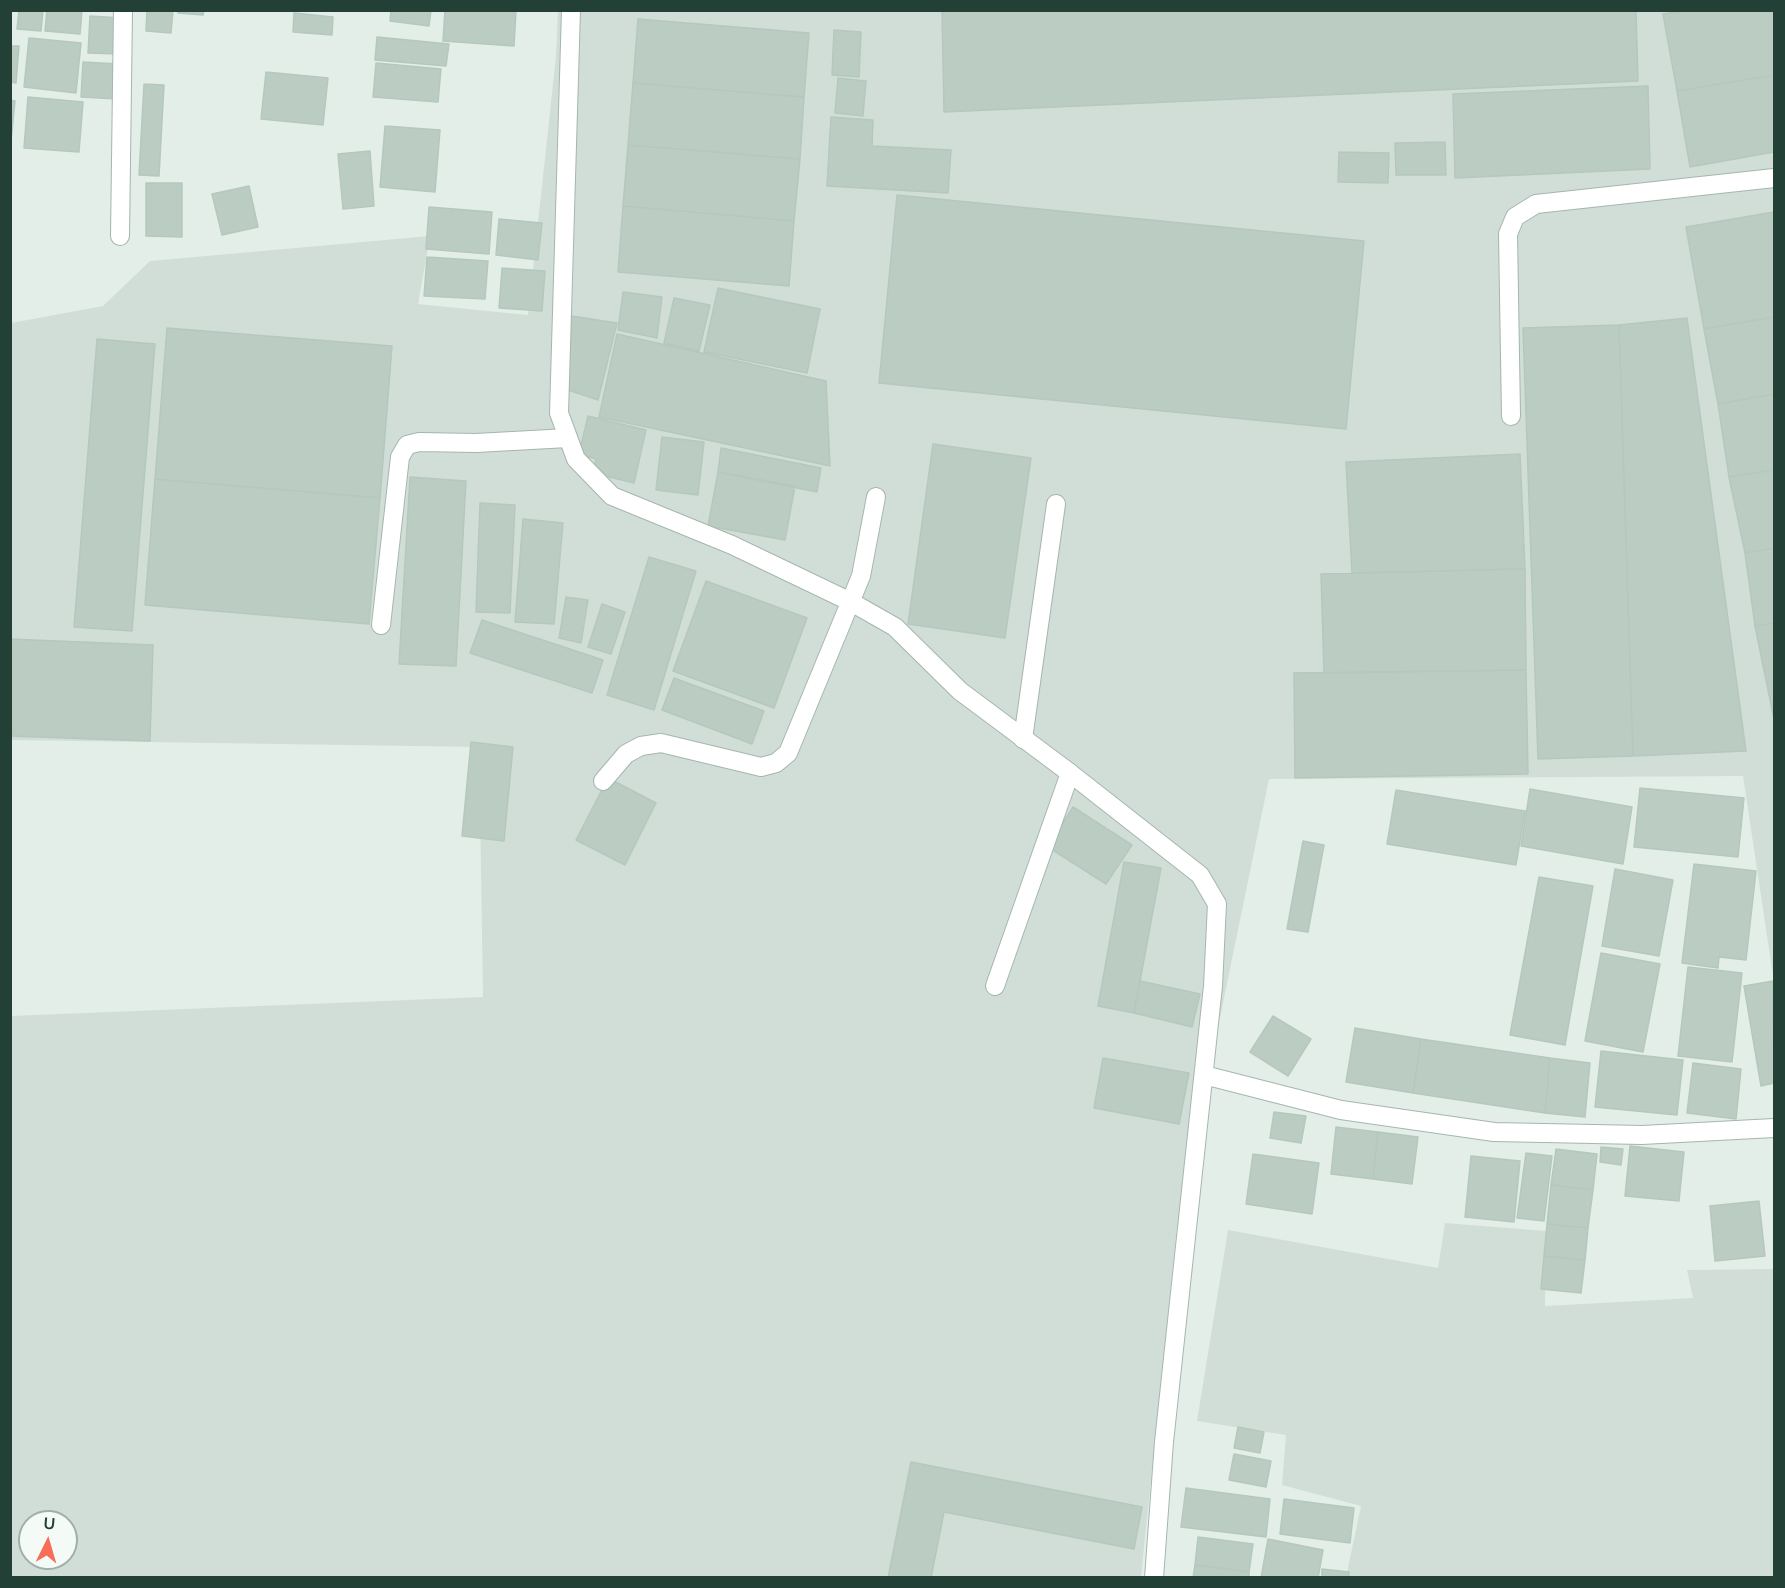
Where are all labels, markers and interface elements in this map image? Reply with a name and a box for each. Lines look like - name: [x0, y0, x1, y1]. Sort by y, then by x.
- north arrow: [18, 1510, 78, 1570]
- text: U: [43, 1513, 56, 1536]

